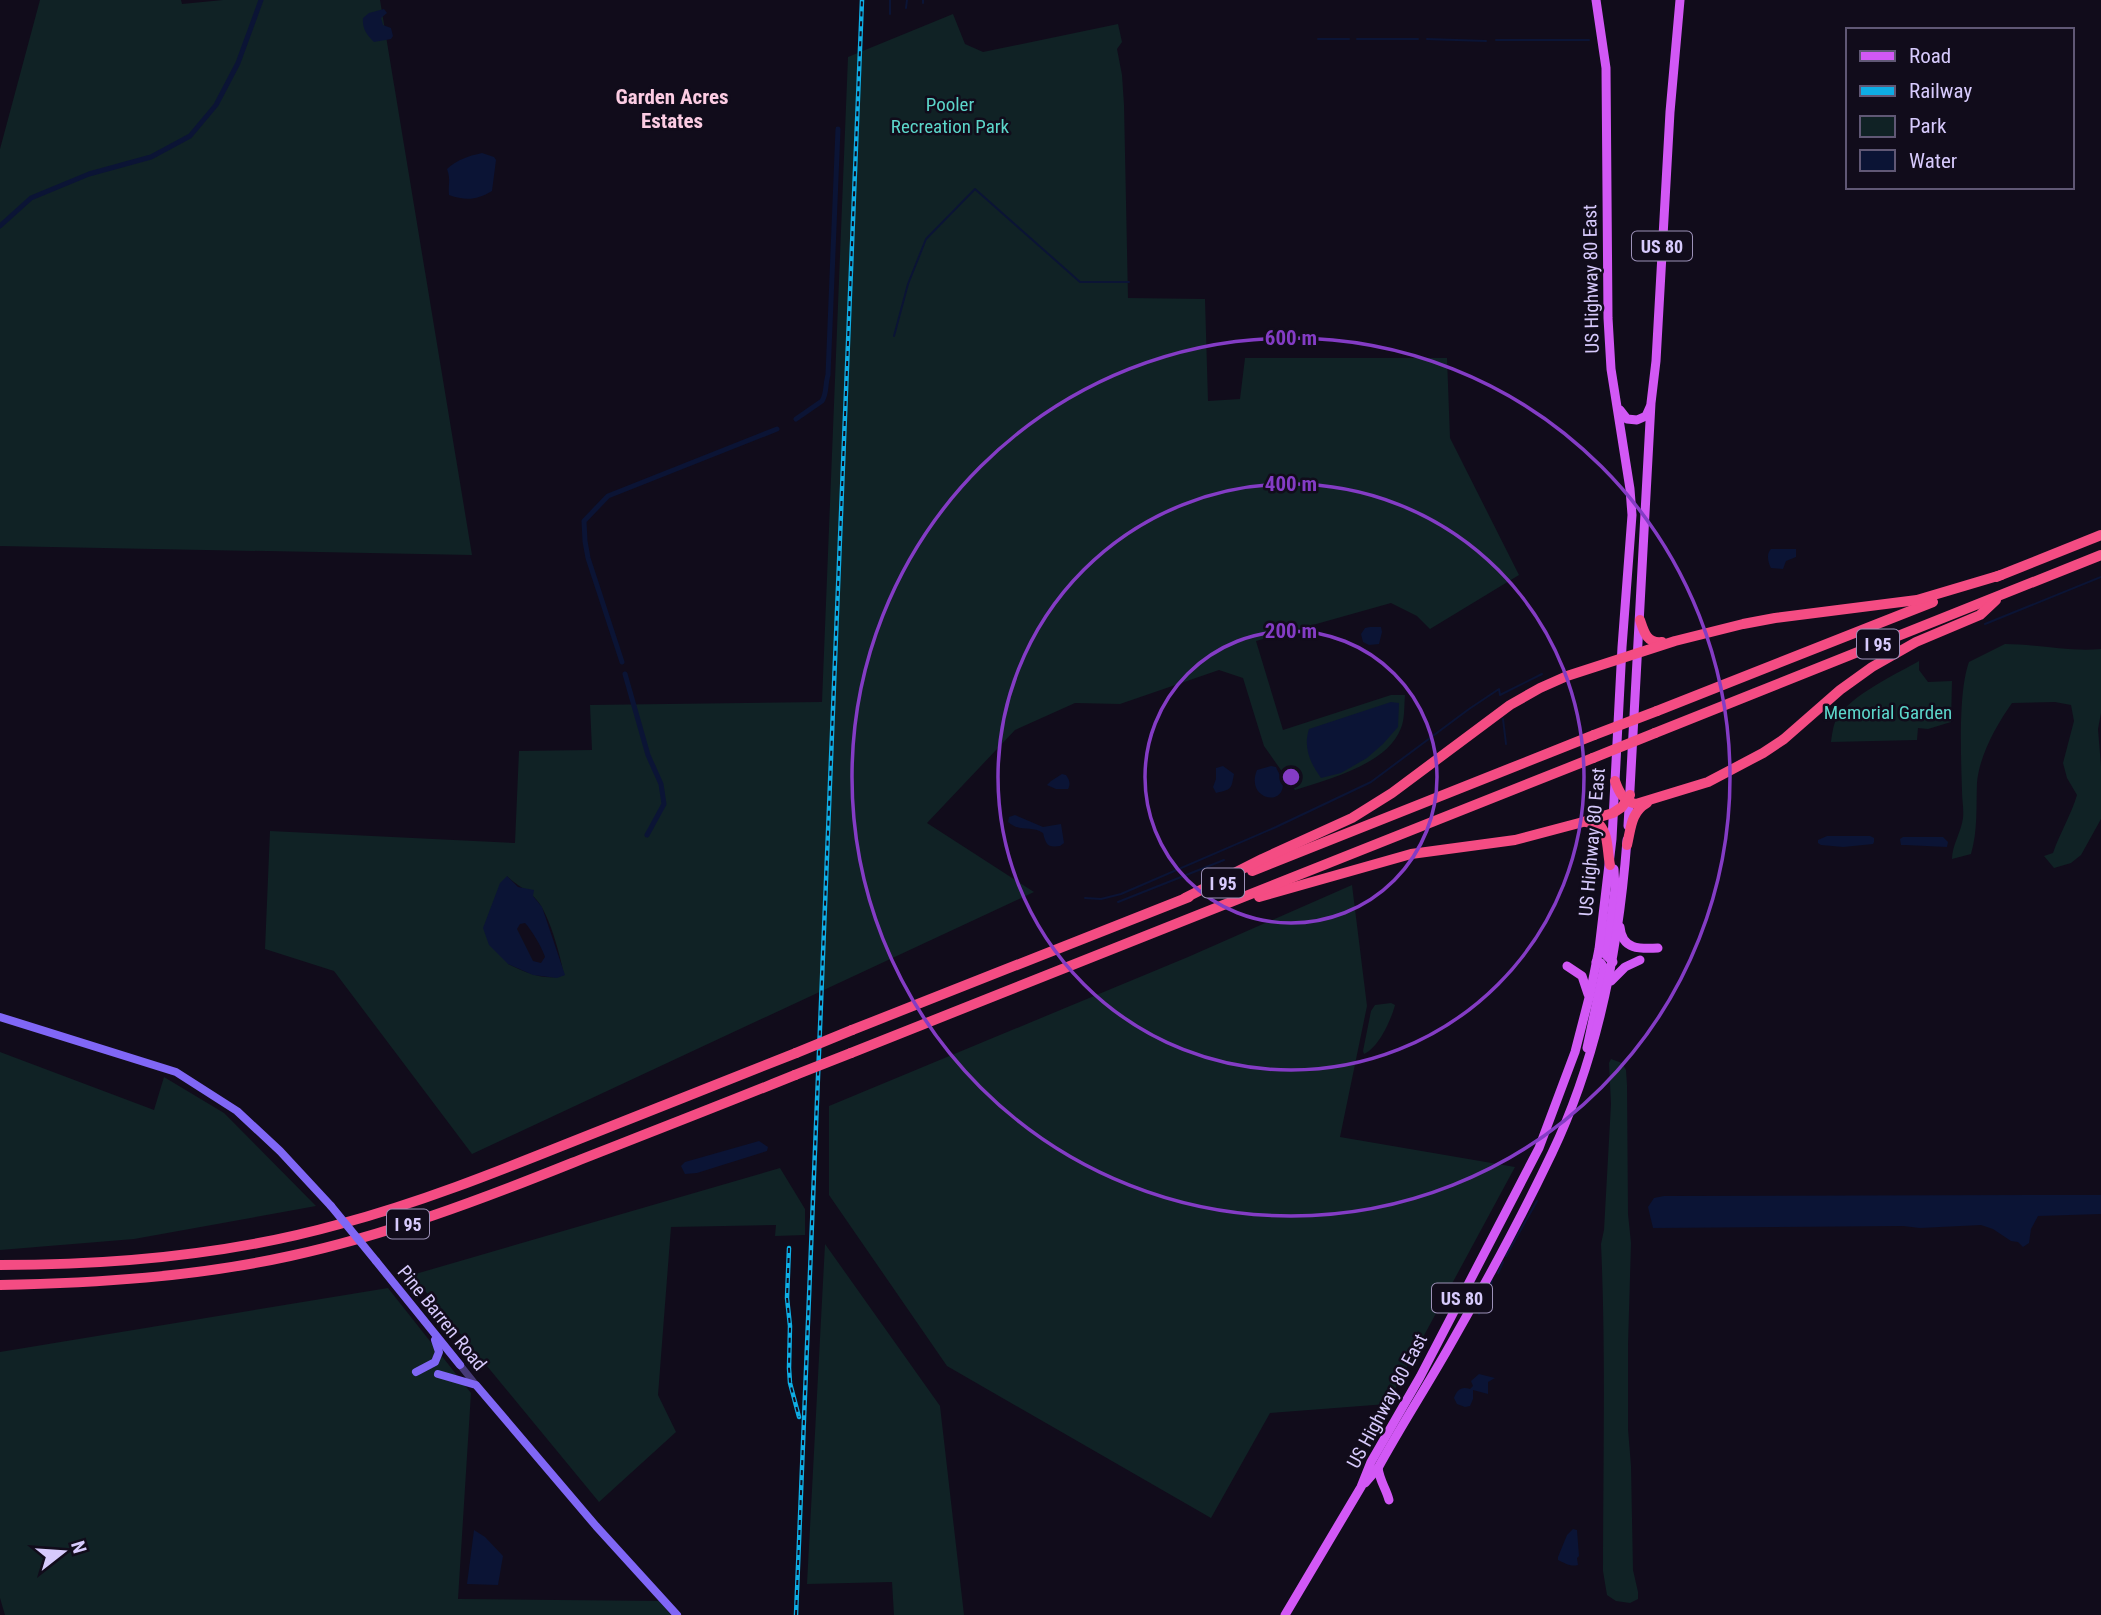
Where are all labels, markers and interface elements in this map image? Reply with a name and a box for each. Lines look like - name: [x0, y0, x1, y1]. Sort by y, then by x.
- legend: [1846, 28, 2073, 189]
- text: Road: [1909, 44, 1951, 68]
- text: Railway: [1909, 79, 1972, 103]
- district label: Garden Acres Estates: [615, 85, 729, 133]
- park label: Pooler Recreation Park: [891, 93, 1010, 138]
- text: Park: [1909, 114, 1947, 138]
- text: Water: [1909, 149, 1957, 173]
- street label: US Highway 80 East: [1578, 204, 1604, 354]
- road number: US 80: [1632, 232, 1692, 260]
- text: 600 m: [1265, 326, 1317, 350]
- text: 400 m: [1265, 472, 1317, 496]
- text: 200 m: [1265, 619, 1317, 643]
- road number: I 95: [1857, 630, 1899, 658]
- park label: Memorial Garden: [1824, 701, 1952, 724]
- centre of rings: [1279, 765, 1303, 789]
- street label: US Highway 80 East: [1574, 767, 1610, 917]
- road number: I 95: [1202, 868, 1244, 898]
- road number: I 95: [387, 1210, 429, 1238]
- street label: Pine Barren Road: [393, 1261, 491, 1375]
- road number: US 80: [1432, 1283, 1492, 1312]
- street label: US Highway 80 East: [1342, 1330, 1432, 1472]
- north arrow: [28, 1517, 98, 1587]
- text: N: [66, 1538, 91, 1556]

